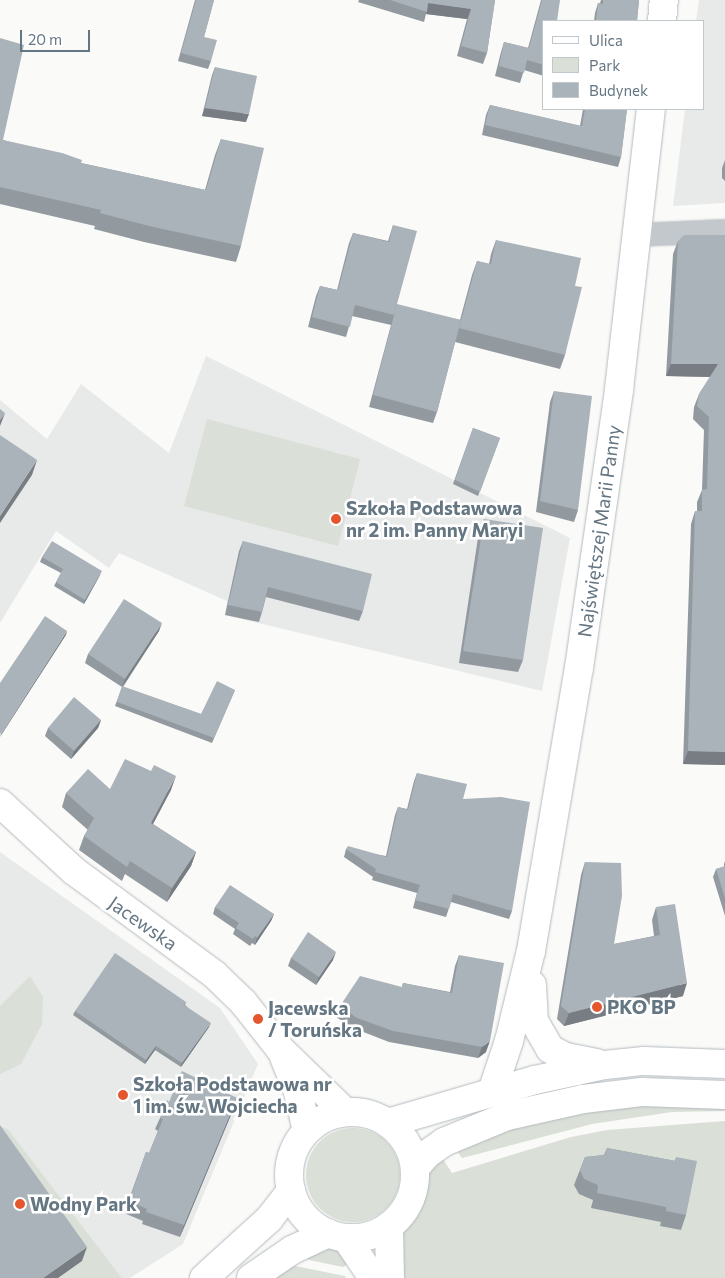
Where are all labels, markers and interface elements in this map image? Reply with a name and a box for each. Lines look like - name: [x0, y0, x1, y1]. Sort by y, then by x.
- scale bar: [22, 20, 92, 52]
- legend: [542, 20, 705, 110]
- text: 20 m: [28, 30, 62, 48]
- text: Ulica: [589, 31, 623, 49]
- text: Park: [589, 56, 620, 74]
- text: Budynek: [589, 81, 648, 99]
- street label: Najświętszej Marii Panny: [573, 423, 625, 639]
- place label: Szkoła Podstawowa nr 2 im. Panny Maryi: [346, 497, 523, 541]
- marker: Szkoła Podstawowa nr 2 im. Panny Maryi: [330, 513, 342, 525]
- street label: Jacewska: [104, 891, 182, 955]
- place label: PKO BP: [607, 996, 676, 1018]
- place label: Jacewska / Toruńska: [268, 997, 362, 1041]
- marker: PKO BP: [591, 1001, 603, 1013]
- marker: Jacewska / Toruńska: [252, 1013, 264, 1025]
- place label: Szkoła Podstawowa nr 1 im. św. Wojciecha: [133, 1073, 332, 1117]
- marker: Szkoła Podstawowa nr 1 im. św. Wojciecha: [117, 1089, 129, 1101]
- place label: Wodny Park: [30, 1193, 137, 1215]
- marker: Wodny Park: [14, 1198, 26, 1210]

